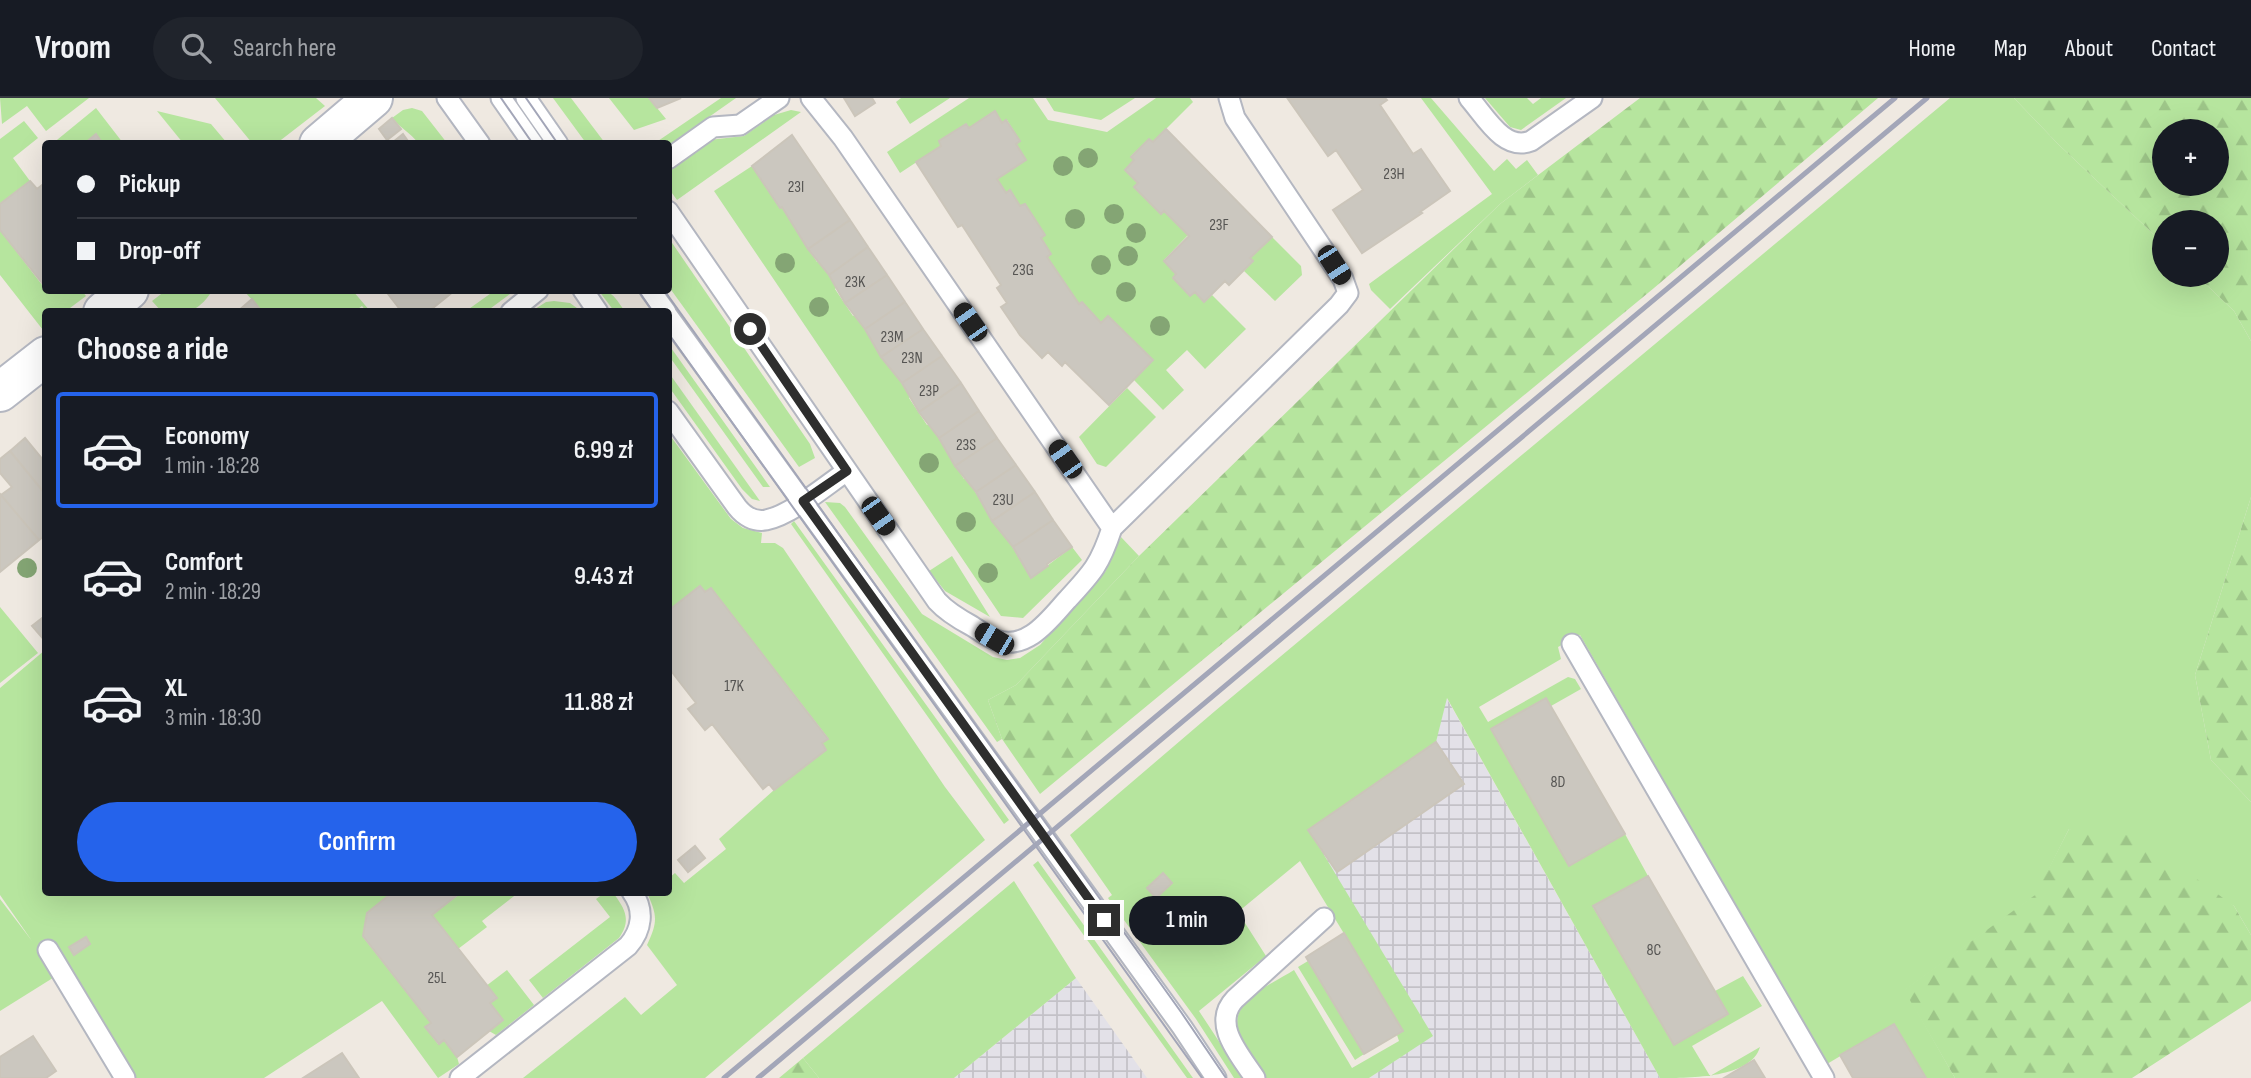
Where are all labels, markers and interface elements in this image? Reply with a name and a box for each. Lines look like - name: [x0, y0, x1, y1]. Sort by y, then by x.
- search box: [153, 17, 643, 80]
- text: Vroom: [35, 28, 111, 68]
- icon: search: [177, 29, 215, 67]
- text: Search here: [233, 33, 336, 64]
- text: Home: [1908, 34, 1956, 63]
- text: Map: [1994, 34, 2027, 63]
- text: About: [2065, 34, 2113, 63]
- text: Contact: [2151, 34, 2216, 63]
- map controls: [2152, 119, 2229, 287]
- button: +: [2152, 119, 2229, 196]
- house number: 23H: [1383, 165, 1405, 184]
- text: Pickup: [119, 169, 181, 200]
- house number: 23I: [788, 178, 804, 197]
- button: −: [2152, 210, 2229, 287]
- house number: 23F: [1209, 216, 1229, 235]
- text: Drop-off: [119, 236, 200, 267]
- car: [1314, 242, 1355, 288]
- house number: 23G: [1012, 261, 1034, 280]
- house number: 23K: [845, 273, 866, 292]
- car: [950, 299, 991, 345]
- route start: [734, 313, 766, 345]
- house number: 23M: [881, 328, 903, 347]
- text: Choose a ride: [77, 330, 229, 369]
- house number: 23N: [901, 349, 923, 368]
- house number: 23P: [919, 382, 939, 401]
- icon: car: [81, 419, 144, 482]
- text: Economy: [165, 421, 249, 452]
- text: 6.99 zł: [574, 435, 633, 466]
- house number: 23S: [956, 436, 976, 455]
- car: [1045, 436, 1086, 482]
- text: 1 min · 18:28: [165, 452, 260, 480]
- house number: 23U: [992, 491, 1014, 510]
- car: [858, 493, 899, 539]
- icon: car: [81, 545, 144, 608]
- text: Comfort: [165, 547, 243, 578]
- text: 9.43 zł: [574, 561, 633, 592]
- text: 2 min · 18:29: [165, 578, 261, 606]
- car: [971, 619, 1018, 659]
- icon: car: [81, 671, 144, 734]
- text: XL: [165, 673, 187, 704]
- house number: 17K: [724, 677, 744, 696]
- text: 11.88 zł: [565, 687, 633, 718]
- text: 3 min · 18:30: [165, 704, 261, 732]
- house number: 8D: [1551, 773, 1566, 792]
- button: Confirm: [77, 802, 637, 882]
- callout: 1 min: [1128, 896, 1244, 944]
- route end: [1088, 904, 1120, 936]
- text: 1 min: [1166, 906, 1208, 934]
- house number: 8C: [1647, 941, 1662, 960]
- house number: 25L: [428, 969, 447, 988]

